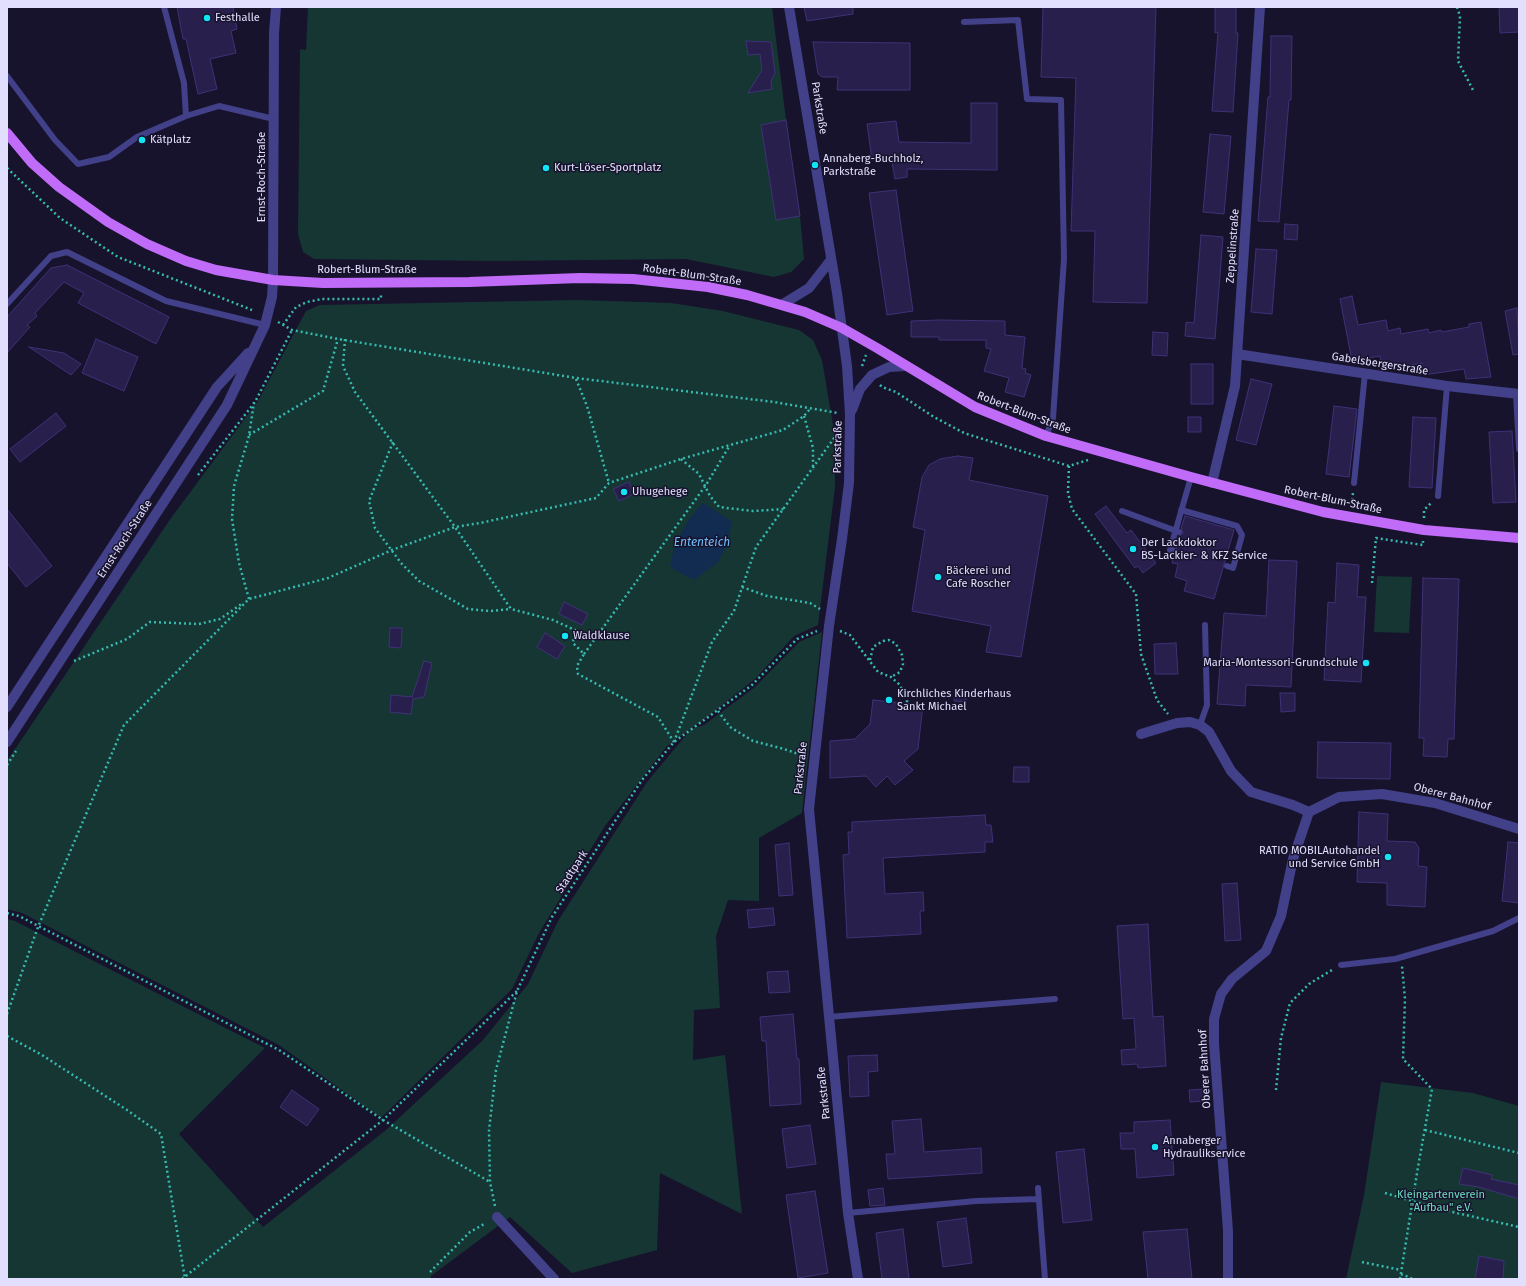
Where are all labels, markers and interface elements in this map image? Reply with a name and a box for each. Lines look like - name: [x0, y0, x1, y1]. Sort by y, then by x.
- place label: Festhalle: [215, 11, 260, 25]
- marker: Festhalle: [202, 13, 212, 23]
- street label: Parkstraße: [808, 81, 830, 135]
- street label: Ernst-Roch-Straße: [255, 132, 269, 222]
- place label: Kätplatz: [150, 133, 191, 147]
- marker: Kätplatz: [137, 135, 147, 145]
- place label: Annaberg-Buchholz, Parkstraße: [823, 152, 923, 178]
- marker: Annaberg-Buchholz, Parkstraße: [810, 160, 820, 170]
- place label: Kurt-Löser-Sportplatz: [554, 161, 661, 175]
- marker: Kurt-Löser-Sportplatz: [541, 163, 551, 173]
- street label: Zeppelinstraße: [1224, 208, 1242, 284]
- street label: Robert-Blum-Straße: [642, 262, 742, 288]
- street label: Robert-Blum-Straße: [317, 263, 417, 277]
- street label: Gabelsbergerstraße: [1331, 350, 1429, 378]
- street label: Robert-Blum-Straße: [975, 389, 1073, 437]
- street label: Parkstraße: [831, 420, 845, 474]
- street label: Robert-Blum-Straße: [1283, 483, 1383, 517]
- place label: Uhugehege: [632, 485, 688, 499]
- marker: Uhugehege: [619, 487, 629, 497]
- street label: Ernst-Roch-Straße: [95, 497, 155, 581]
- water label: Ententeich: [674, 536, 730, 550]
- place label: Der Lackdoktor BS-Lackier- & KFZ Service: [1141, 536, 1267, 562]
- marker: Der Lackdoktor BS-Lackier- & KFZ Service: [1128, 544, 1138, 554]
- place label: Bäckerei und Cafe Roscher: [946, 564, 1011, 590]
- marker: Bäckerei und Cafe Roscher: [933, 572, 943, 582]
- place label: Waldklause: [573, 629, 630, 643]
- marker: Waldklause: [560, 631, 570, 641]
- place label: Maria-Montessori-Grundschule: [1203, 656, 1358, 670]
- marker: Maria-Montessori-Grundschule: [1361, 658, 1371, 668]
- place label: Kirchliches Kinderhaus Sankt Michael: [897, 687, 1011, 713]
- marker: Kirchliches Kinderhaus Sankt Michael: [884, 695, 894, 705]
- street label: Parkstraße: [792, 741, 810, 795]
- street label: Oberer Bahnhof: [1412, 780, 1492, 814]
- place label: RATIO MOBILAutohandel und Service GmbH: [1259, 844, 1380, 870]
- street label: Stadtpark: [553, 848, 591, 896]
- marker: RATIO MOBILAutohandel und Service GmbH: [1383, 852, 1393, 862]
- street label: Oberer Bahnhof: [1196, 1029, 1214, 1109]
- street label: Parkstraße: [815, 1066, 833, 1120]
- place label: Annaberger Hydraulikservice: [1163, 1134, 1245, 1160]
- marker: Annaberger Hydraulikservice: [1150, 1142, 1160, 1152]
- park label: Kleingartenverein "Aufbau" e.V.: [1397, 1188, 1485, 1214]

